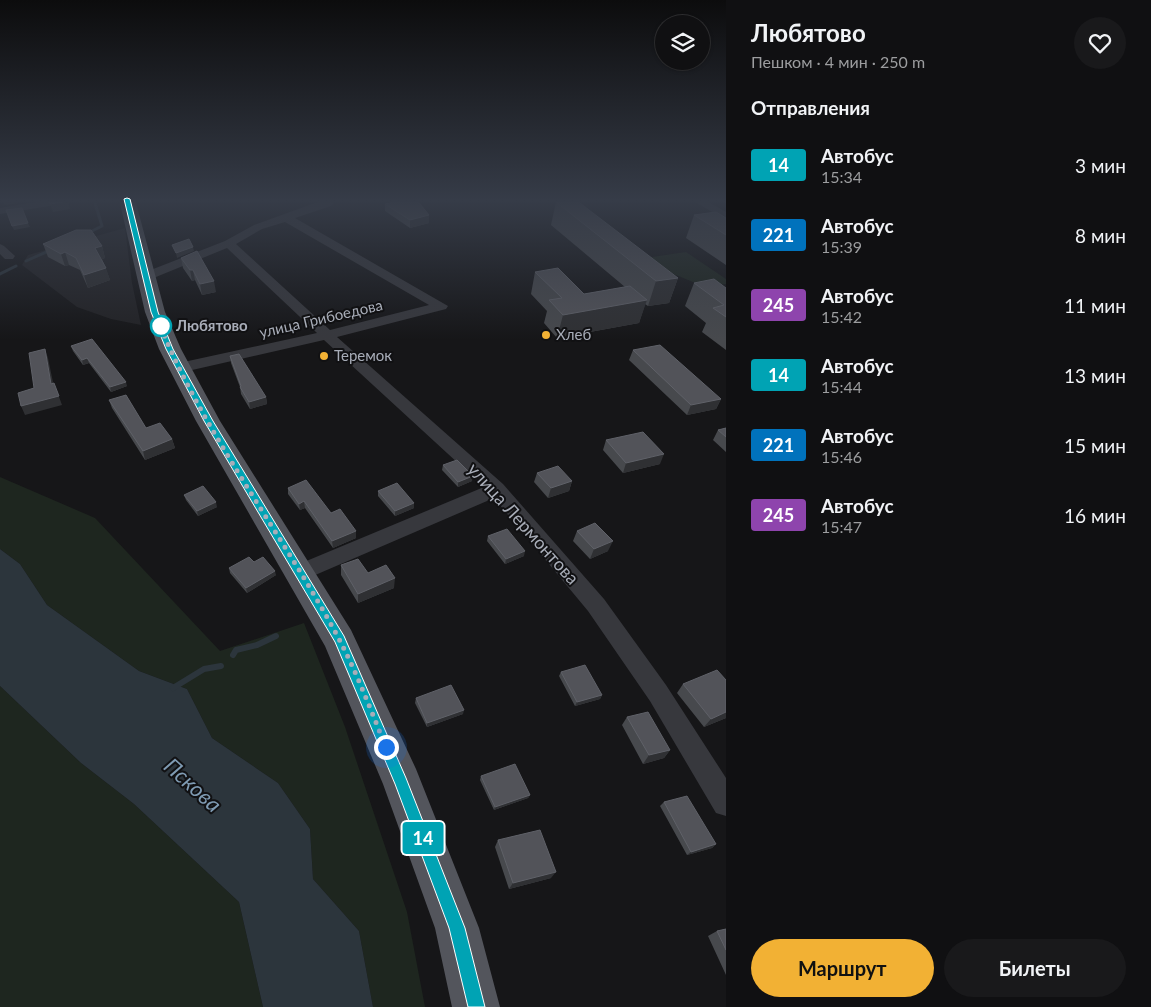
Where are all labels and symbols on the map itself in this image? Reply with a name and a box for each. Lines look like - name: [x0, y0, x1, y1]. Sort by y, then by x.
- street label: улица Грибоедова: [257, 295, 384, 341]
- marker: Любятово: [150, 315, 172, 337]
- place label: Любятово: [175, 316, 248, 334]
- place label: Хлеб: [556, 325, 591, 343]
- marker: Хлеб: [540, 329, 552, 341]
- place label: Теремок: [334, 346, 392, 364]
- marker: Теремок: [318, 350, 330, 362]
- street label: улица Лермонтова: [463, 458, 584, 589]
- your location: [374, 735, 399, 760]
- water label: Пскова: [159, 752, 228, 817]
- line badge: 14: [400, 822, 446, 854]

